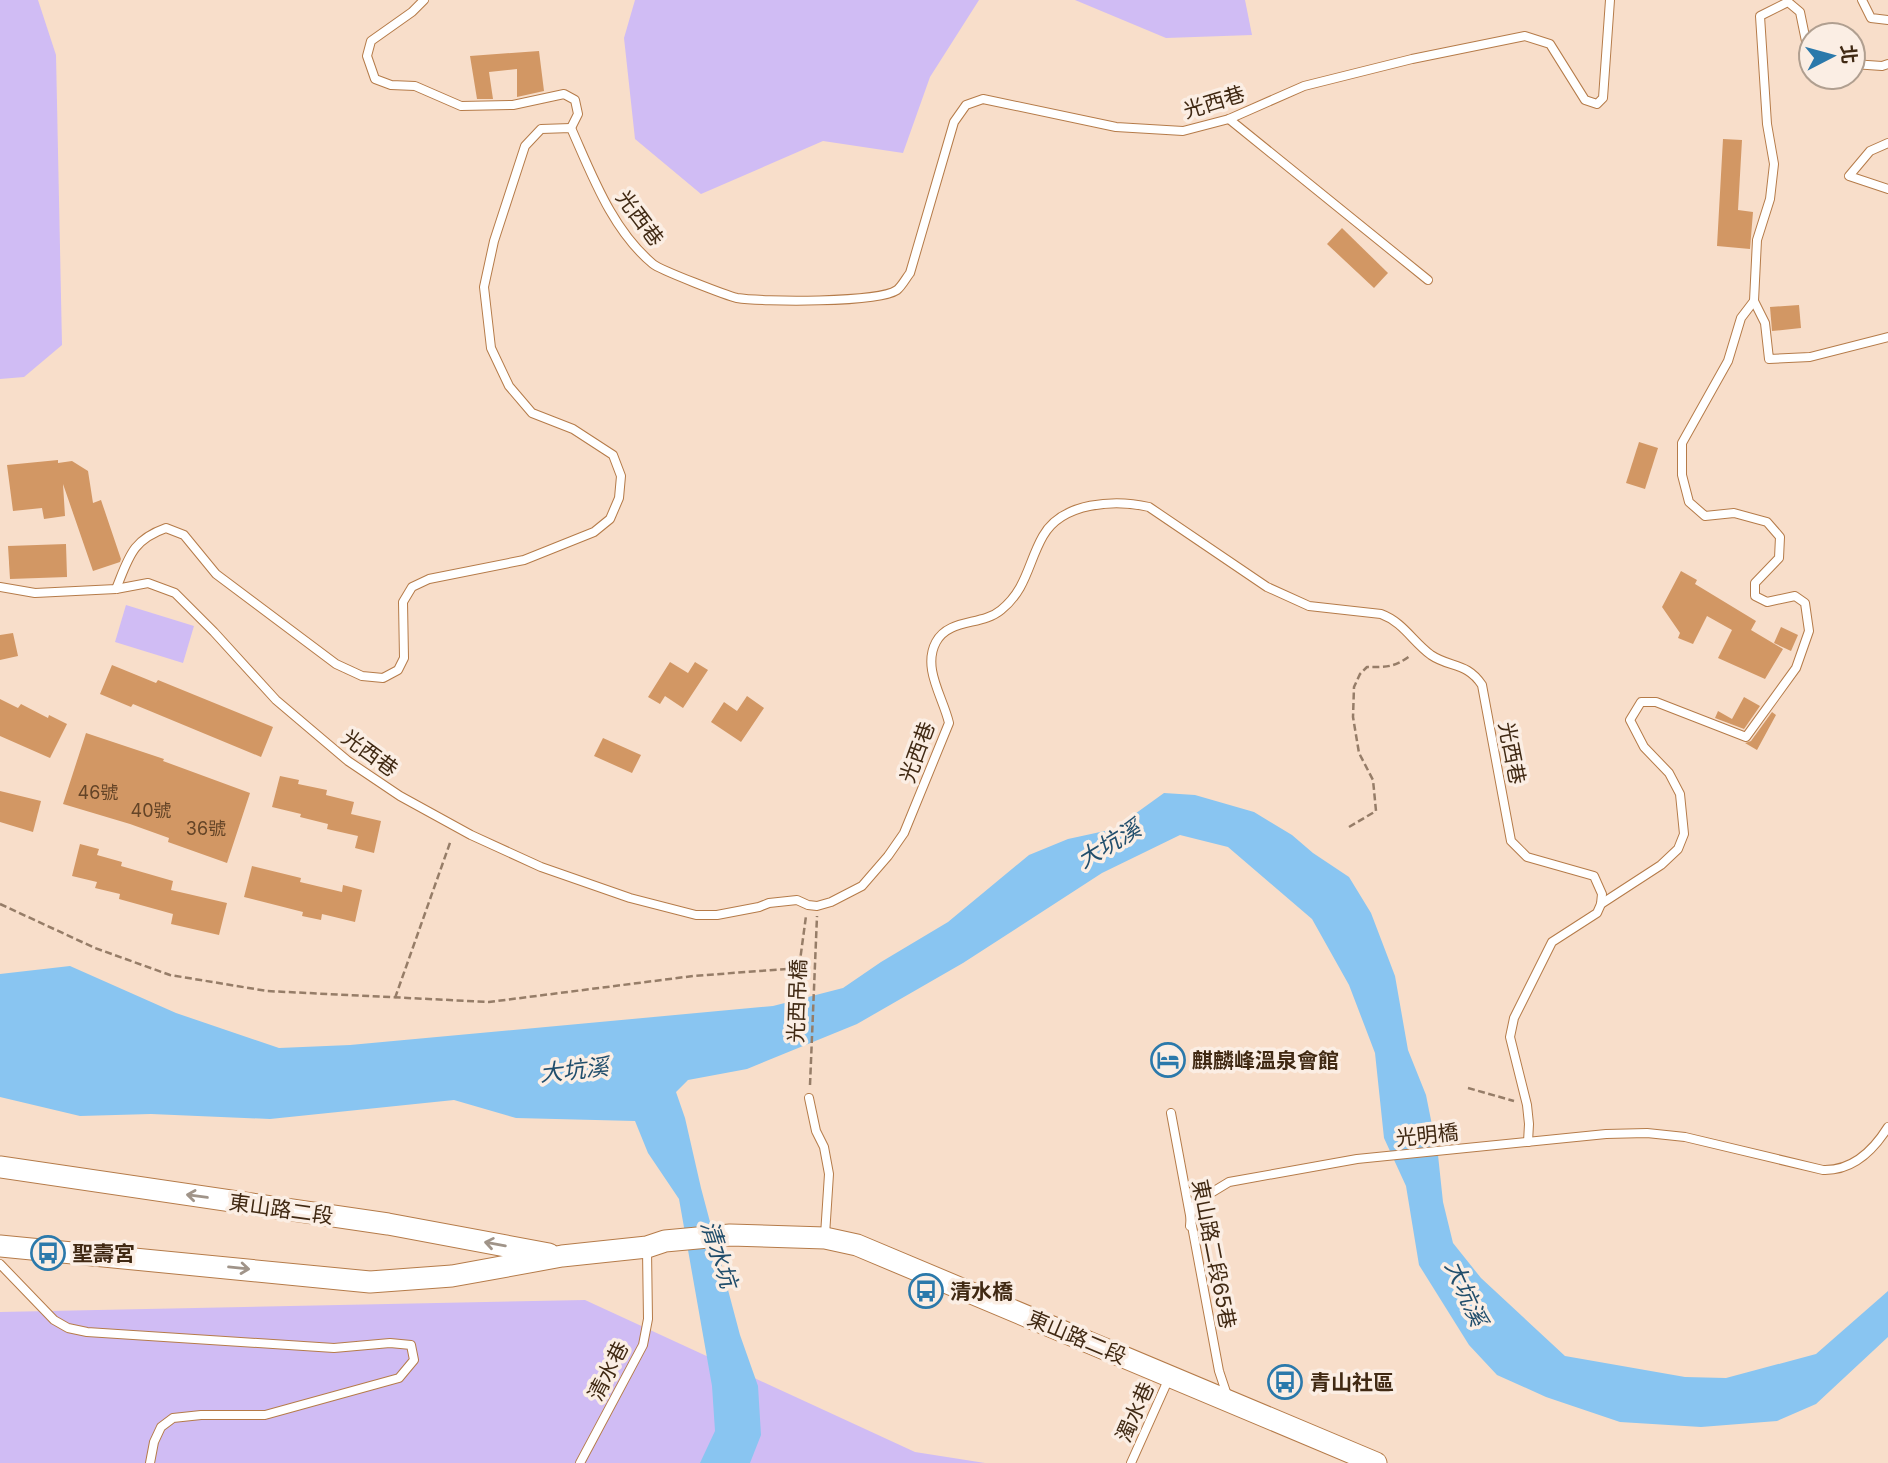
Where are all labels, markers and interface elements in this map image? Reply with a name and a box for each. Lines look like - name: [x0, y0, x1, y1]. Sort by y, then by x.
- north arrow: [1797, 21, 1867, 91]
- text: 北: [1836, 44, 1861, 65]
- street label: 光西巷: [1180, 81, 1248, 123]
- street label: 光西巷: [611, 185, 669, 251]
- street label: 光西巷: [894, 718, 940, 786]
- street label: 光西巷: [1494, 720, 1530, 786]
- street label: 光西巷: [337, 724, 403, 782]
- house number: 46號: [78, 782, 118, 803]
- house number: 40號: [131, 800, 171, 821]
- water label: 大坑溪: [1072, 813, 1148, 874]
- house number: 36號: [186, 818, 226, 839]
- street label: 光西吊橋: [783, 959, 811, 1043]
- hotel icon: 麒麟峰溫泉會館: [1149, 1041, 1187, 1079]
- place label: 麒麟峰溫泉會館: [1192, 1048, 1339, 1073]
- water label: 大坑溪: [538, 1052, 613, 1088]
- street label: 光明橋: [1394, 1119, 1460, 1151]
- street label: 東山路二段65巷: [1187, 1177, 1241, 1331]
- one-way arrow: [187, 1189, 209, 1202]
- street label: 東山路二段: [227, 1189, 335, 1229]
- water label: 清水坑: [695, 1217, 744, 1294]
- bus stop icon: 聖壽宮: [29, 1234, 67, 1272]
- one-way arrow: [484, 1237, 507, 1250]
- place label: 聖壽宮: [72, 1241, 135, 1266]
- water label: 大坑溪: [1439, 1256, 1494, 1333]
- one-way arrow: [227, 1262, 250, 1275]
- bus stop icon: 清水橋: [907, 1272, 945, 1310]
- place label: 清水橋: [950, 1279, 1013, 1304]
- street label: 東山路二段: [1024, 1305, 1130, 1369]
- street label: 清水巷: [583, 1337, 633, 1405]
- bus stop icon: 青山社區: [1266, 1363, 1304, 1401]
- place label: 青山社區: [1310, 1370, 1394, 1395]
- street label: 濁水巷: [1111, 1378, 1159, 1446]

